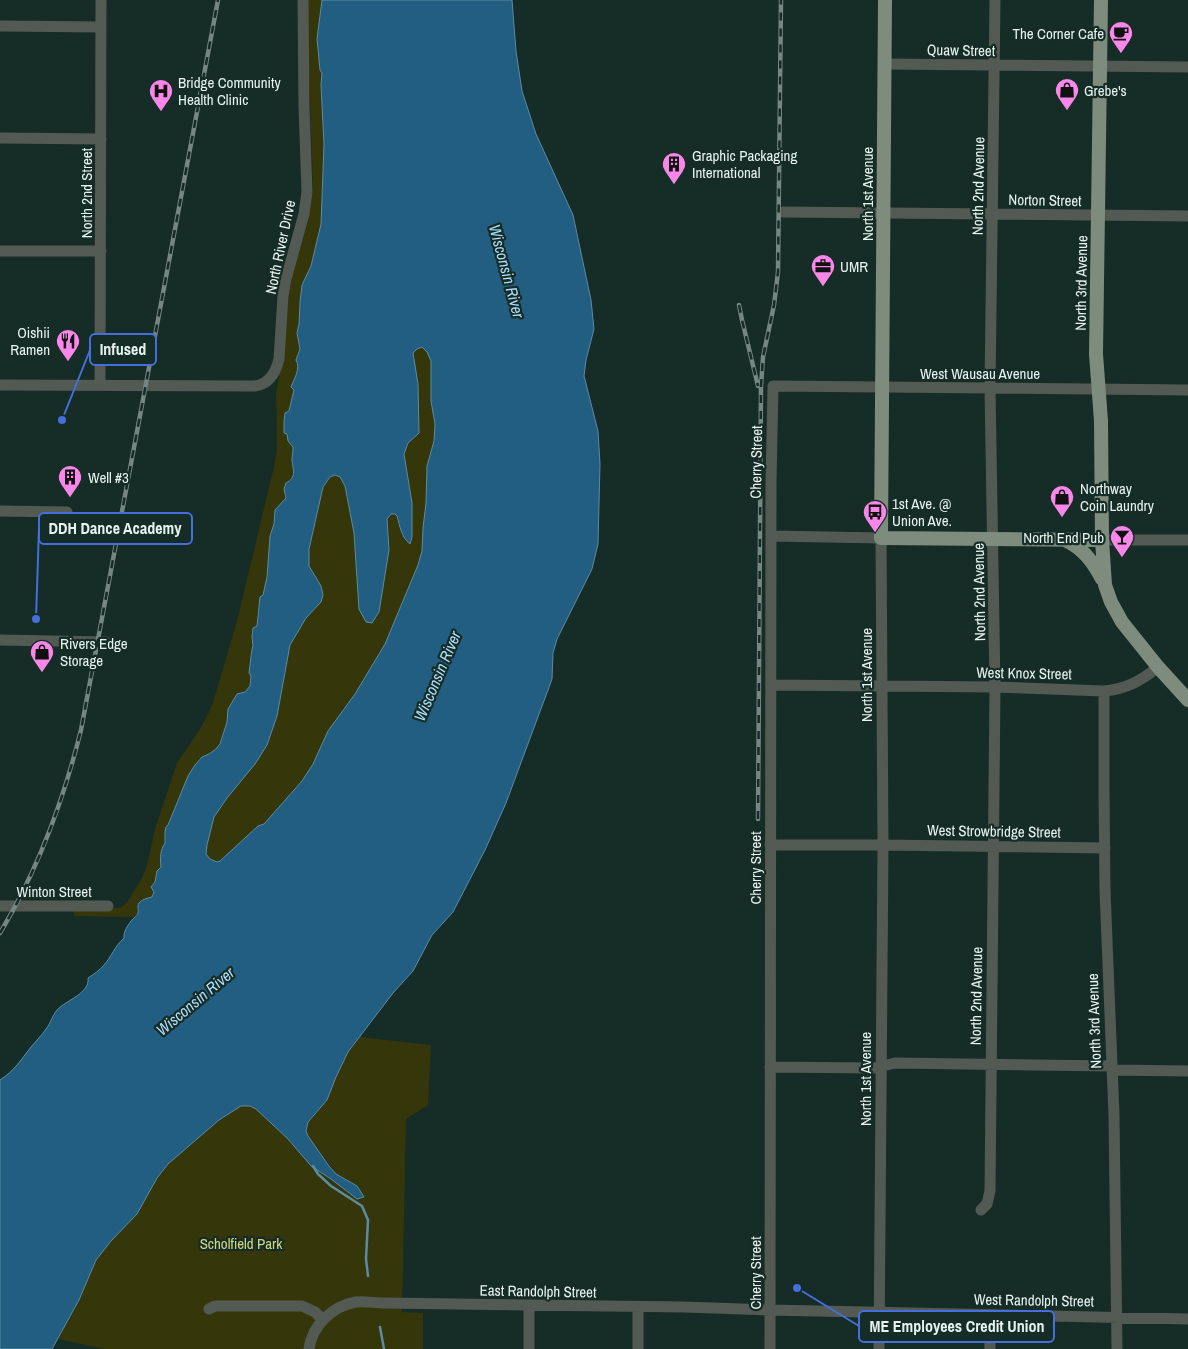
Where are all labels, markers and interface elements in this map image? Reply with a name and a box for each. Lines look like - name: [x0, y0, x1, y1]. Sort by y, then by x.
- cafe icon: The Corner Cafe: [1108, 20, 1134, 54]
- place label: The Corner Cafe: [1012, 23, 1104, 44]
- street label: Quaw Street: [927, 39, 996, 61]
- place label: Bridge Community Health Clinic: [178, 72, 281, 110]
- shop icon: Grebe's: [1054, 77, 1080, 111]
- hospital icon: Bridge Community Health Clinic: [148, 78, 174, 112]
- place label: Grebe's: [1084, 80, 1127, 101]
- street label: North 2nd Avenue: [967, 137, 989, 235]
- place label: Graphic Packaging International: [692, 145, 797, 183]
- street label: North 2nd Street: [76, 147, 97, 238]
- street label: North 1st Avenue: [857, 147, 878, 241]
- building icon: Graphic Packaging International: [661, 151, 687, 185]
- street label: Norton Street: [1008, 189, 1082, 211]
- street label: North River Drive: [260, 198, 300, 296]
- water label: Wisconsin River: [484, 222, 530, 321]
- street label: North 3rd Avenue: [1070, 235, 1092, 331]
- office icon: UMR: [810, 253, 836, 287]
- place label: UMR: [840, 256, 868, 277]
- place label: Oishii Ramen: [10, 322, 50, 360]
- restaurant icon: Oishii Ramen: [55, 328, 81, 362]
- callout: Infused: [90, 334, 156, 365]
- text: Infused: [100, 338, 146, 360]
- street label: West Wausau Avenue: [920, 363, 1040, 384]
- street label: Cherry Street: [745, 425, 767, 499]
- building icon: Well #3: [57, 464, 83, 498]
- place label: Well #3: [88, 467, 129, 488]
- place label: Northway Coin Laundry: [1080, 478, 1155, 516]
- shop icon: Northway Coin Laundry: [1049, 484, 1075, 518]
- place label: 1st Ave. @ Union Ave.: [892, 493, 952, 531]
- bus stop icon: 1st Ave. @ Union Ave.: [862, 499, 888, 533]
- callout: DDH Dance Academy: [39, 513, 192, 544]
- text: DDH Dance Academy: [49, 517, 182, 539]
- bar icon: North End Pub: [1109, 524, 1135, 558]
- place label: North End Pub: [1023, 527, 1104, 548]
- street label: North 2nd Avenue: [968, 543, 990, 641]
- water label: Wisconsin River: [408, 627, 466, 724]
- street label: North 1st Avenue: [856, 628, 877, 722]
- place label: Rivers Edge Storage: [60, 633, 128, 671]
- shop icon: Rivers Edge Storage: [29, 639, 55, 673]
- street label: West Knox Street: [976, 662, 1073, 684]
- street label: West Strowbridge Street: [927, 819, 1062, 843]
- street label: Cherry Street: [745, 831, 766, 905]
- street label: Winton Street: [16, 881, 92, 902]
- street label: North 2nd Avenue: [965, 947, 987, 1045]
- water label: Wisconsin River: [151, 961, 239, 1040]
- street label: North 3rd Avenue: [1082, 973, 1106, 1069]
- street label: North 1st Avenue: [855, 1032, 876, 1126]
- park label: Scholfield Park: [200, 1233, 283, 1254]
- street label: Cherry Street: [745, 1236, 766, 1310]
- street label: East Randolph Street: [479, 1279, 597, 1303]
- street label: West Randolph Street: [974, 1288, 1095, 1312]
- callout: ME Employees Credit Union: [859, 1311, 1054, 1342]
- text: ME Employees Credit Union: [870, 1315, 1044, 1337]

